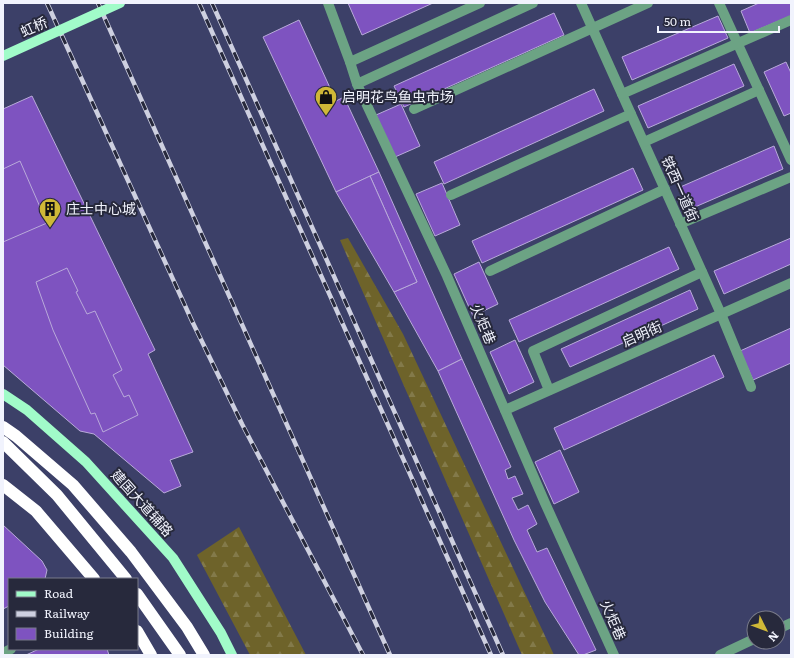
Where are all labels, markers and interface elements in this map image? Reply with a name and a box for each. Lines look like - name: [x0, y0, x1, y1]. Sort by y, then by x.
- scale bar: [658, 8, 779, 34]
- street label: 虹桥: [17, 11, 50, 41]
- text: 50 m: [664, 12, 691, 30]
- shop icon: 启明花鸟鱼虫市场: [313, 84, 339, 117]
- place label: 启明花鸟鱼虫市场: [342, 86, 454, 106]
- street label: 铁西一道街: [658, 153, 704, 225]
- building icon: 庄士中心城: [37, 196, 63, 229]
- place label: 庄士中心城: [66, 198, 136, 218]
- street label: 火炬巷: [467, 300, 501, 347]
- street label: 启明街: [618, 315, 665, 351]
- street label: 建国大道辅路: [107, 464, 178, 540]
- legend: [8, 578, 138, 650]
- text: Road: [44, 584, 74, 602]
- street label: 火炬巷: [596, 596, 632, 643]
- text: Railway: [44, 604, 90, 622]
- north arrow: [746, 610, 786, 650]
- text: Building: [44, 624, 94, 642]
- text: N: [765, 629, 783, 646]

